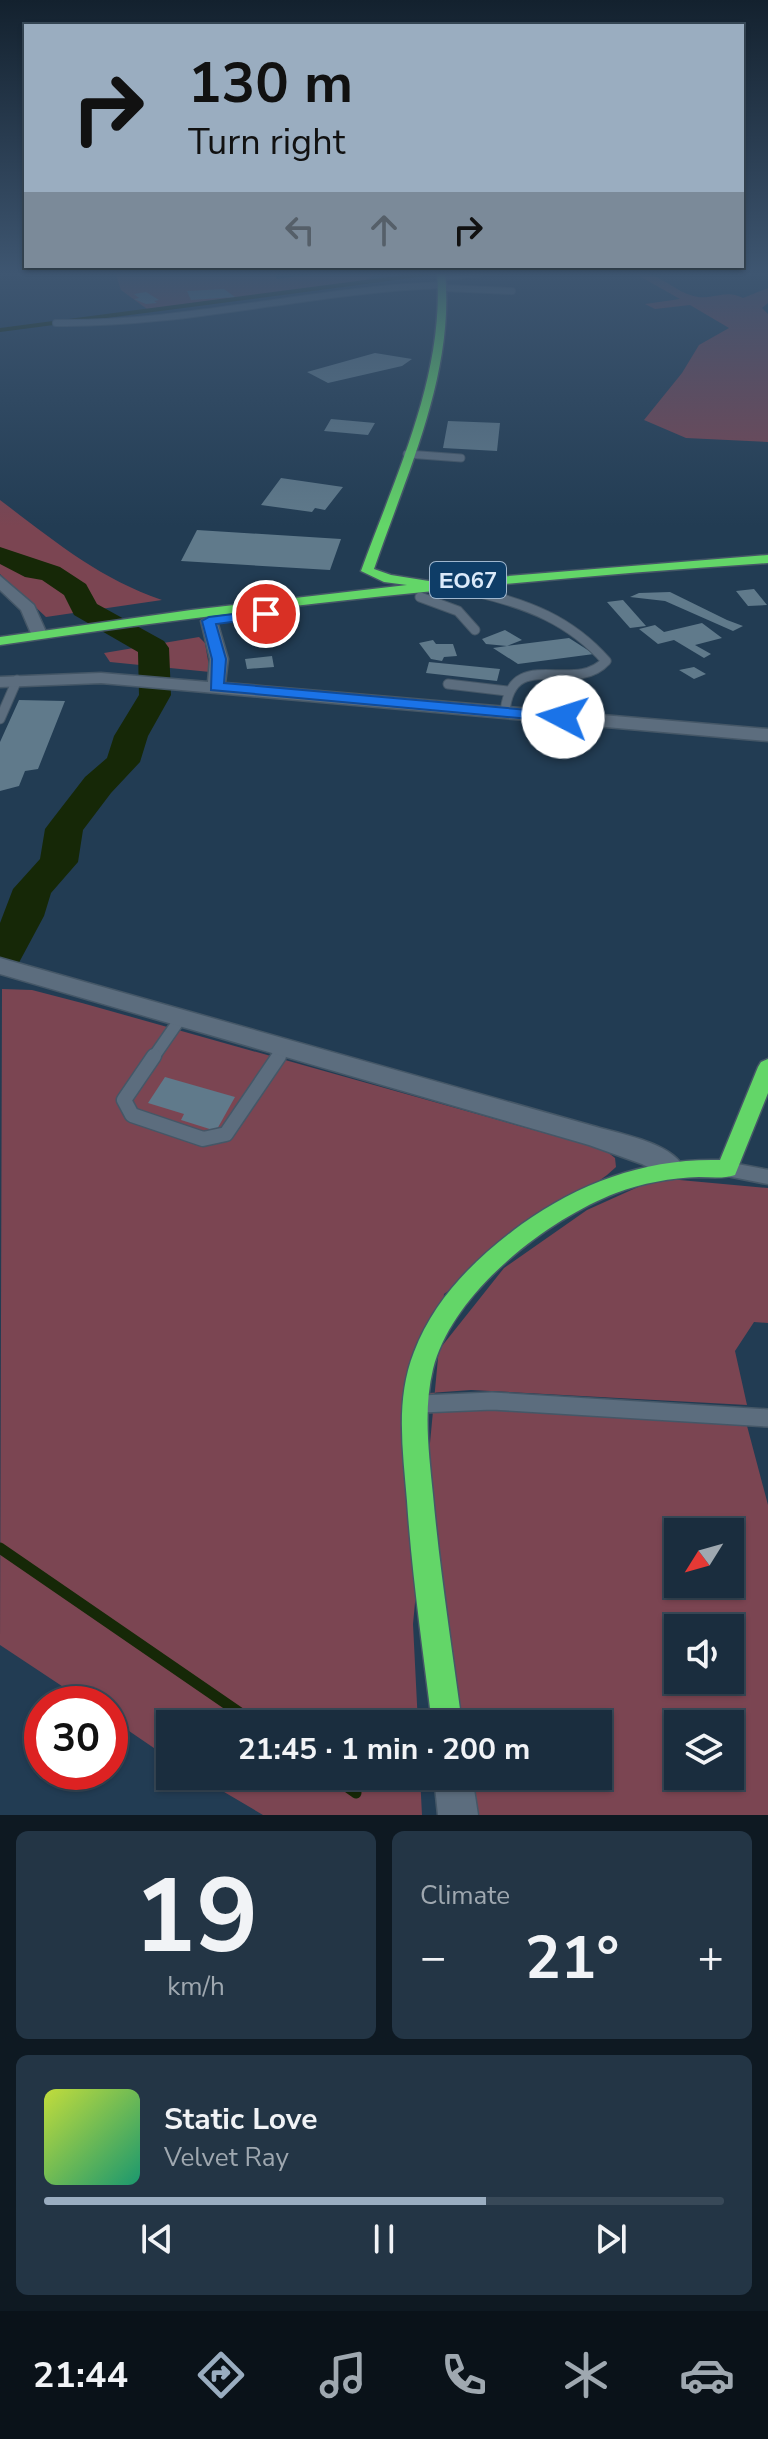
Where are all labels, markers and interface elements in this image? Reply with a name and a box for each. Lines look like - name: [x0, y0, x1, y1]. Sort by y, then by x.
- text: 130 m: [188, 45, 353, 122]
- icon: right: [56, 56, 160, 160]
- text: Turn right: [188, 118, 345, 167]
- icon: left: [278, 208, 322, 252]
- icon: ahead: [362, 208, 406, 252]
- icon: right: [446, 208, 490, 252]
- road number: ΕΟ67: [430, 562, 506, 598]
- pin: [232, 580, 300, 648]
- icon: arrive: [244, 592, 288, 636]
- position arrow: [521, 675, 605, 759]
- north arrow: [664, 1518, 744, 1598]
- map controls: [664, 1518, 744, 1790]
- button: sound: [664, 1614, 744, 1694]
- speed limit sign: 30: [24, 1686, 128, 1790]
- button: layers: [664, 1710, 744, 1790]
- text: 21:45 · 1 min · 200 m: [238, 1729, 530, 1770]
- text: 19: [134, 1846, 258, 1988]
- text: Climate: [420, 1878, 510, 1913]
- text: 21°: [525, 1917, 619, 1999]
- text: −: [420, 1928, 446, 1988]
- text: +: [698, 1928, 724, 1988]
- text: km/h: [167, 1969, 225, 2004]
- text: Static Love: [164, 2099, 318, 2140]
- text: Velvet Ray: [164, 2140, 289, 2175]
- icon: previous: [135, 2217, 179, 2261]
- icon: pause: [362, 2217, 406, 2261]
- icon: next: [589, 2217, 633, 2261]
- icon: directions: [193, 2347, 249, 2403]
- icon: music: [315, 2347, 371, 2403]
- icon: phone: [436, 2347, 492, 2403]
- icon: climate: [558, 2347, 614, 2403]
- icon: car: [679, 2347, 735, 2403]
- text: 21:44: [33, 2351, 128, 2400]

